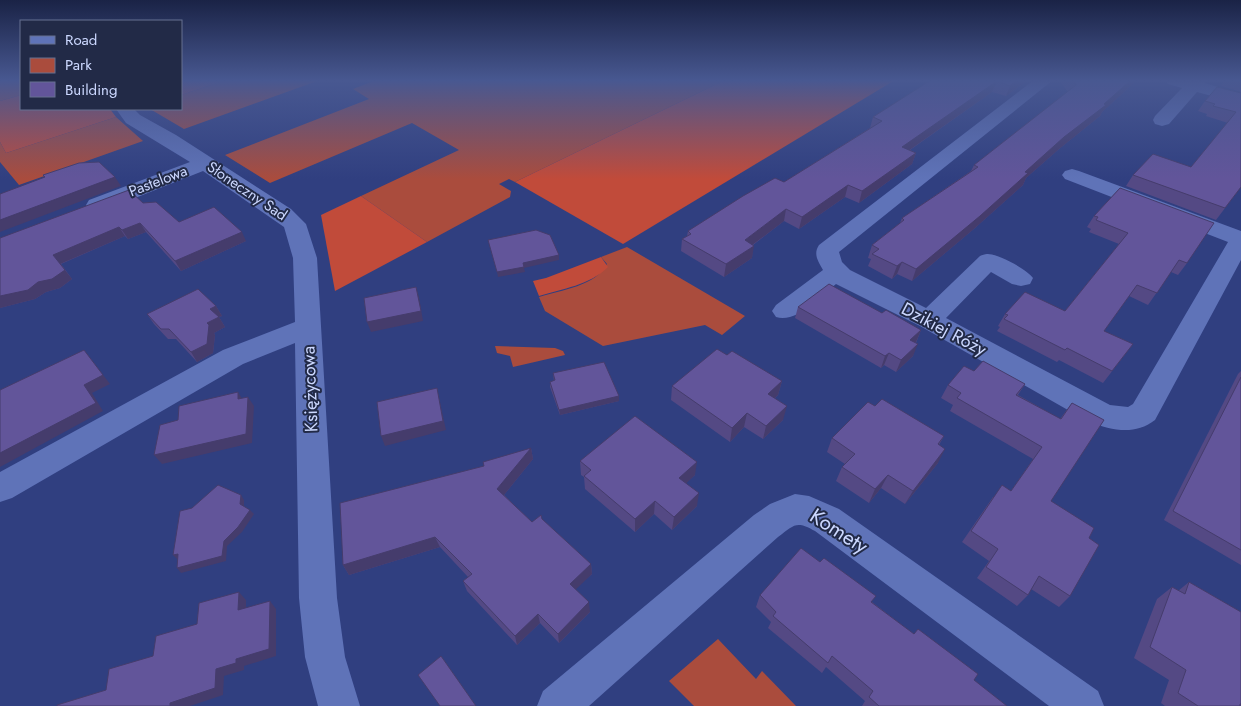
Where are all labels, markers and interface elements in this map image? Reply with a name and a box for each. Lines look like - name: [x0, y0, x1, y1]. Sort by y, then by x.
- legend: [20, 20, 182, 110]
- text: Road: [65, 29, 97, 51]
- text: Park: [65, 54, 92, 76]
- text: Building: [65, 79, 117, 101]
- street label: Słoneczny Sad: [203, 156, 291, 226]
- street label: Pastelowa: [125, 160, 191, 202]
- street label: Dzikiej Róży: [897, 296, 991, 362]
- street label: Księżycowa: [296, 345, 324, 433]
- street label: Komety: [804, 501, 875, 561]

